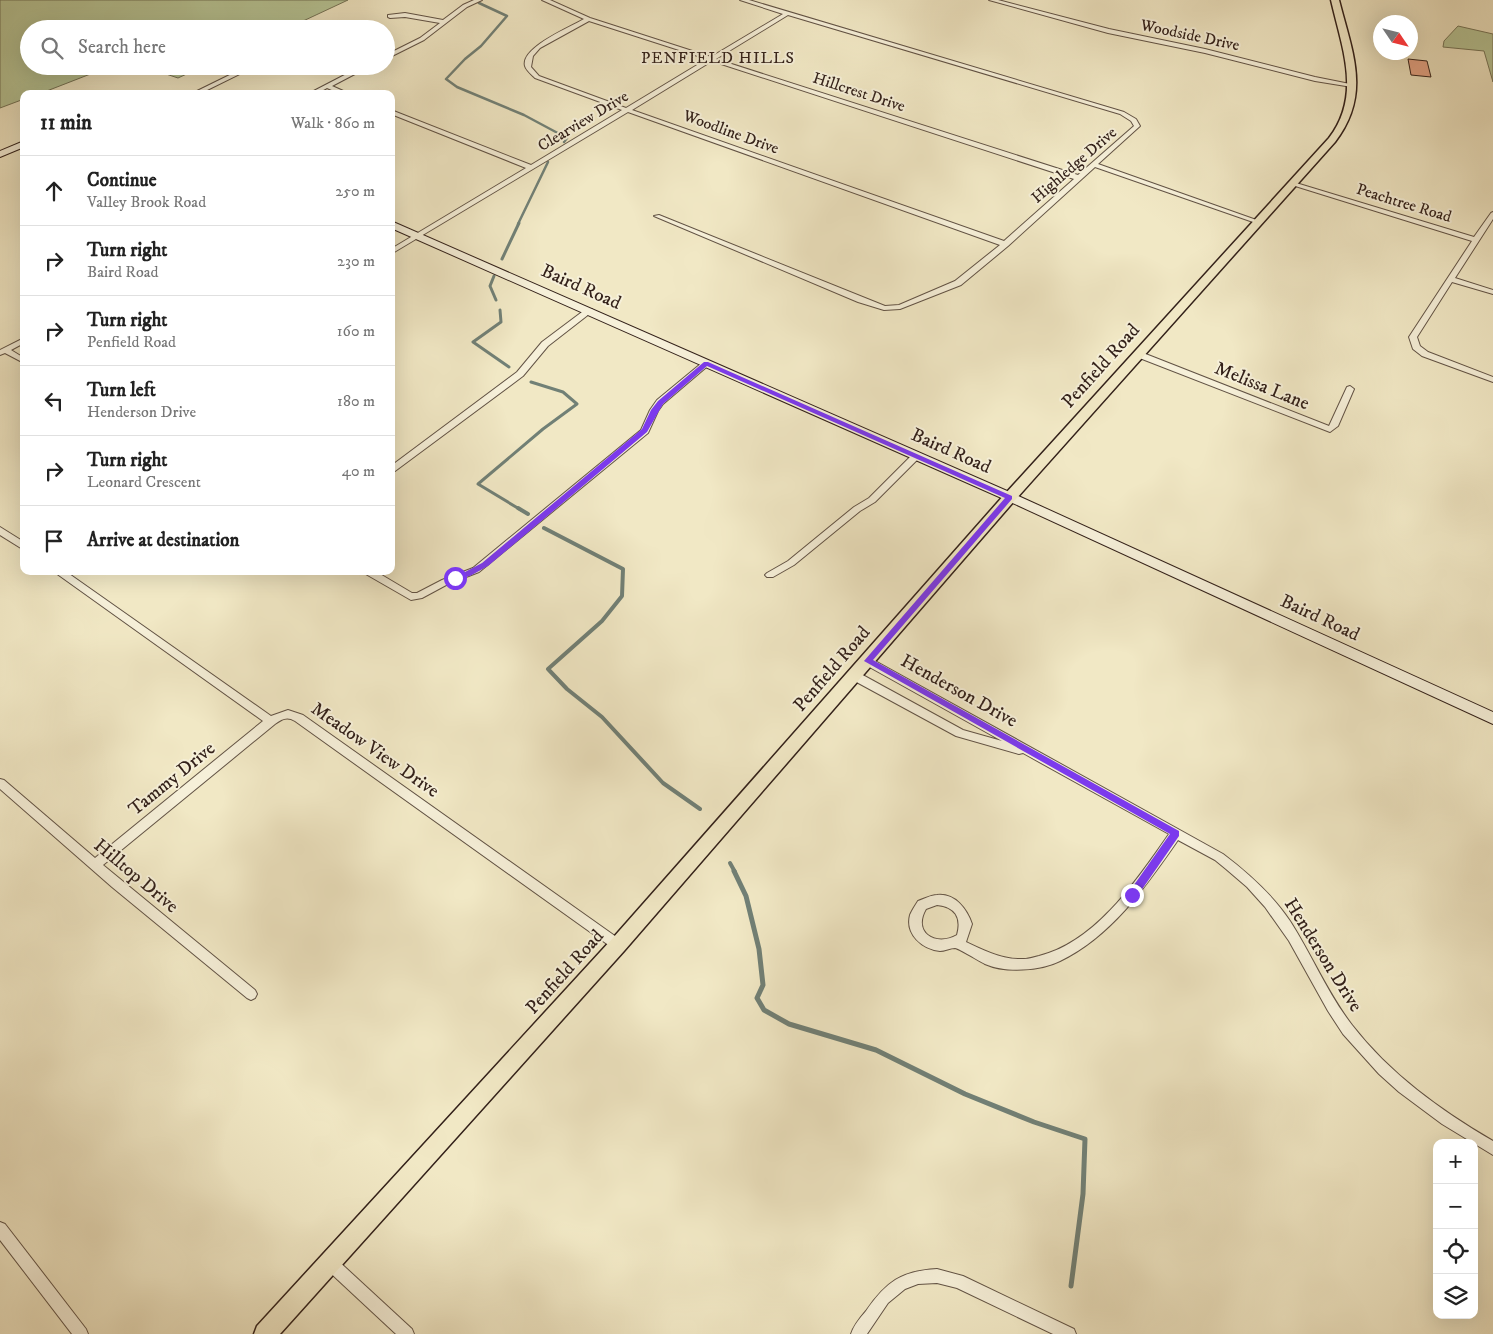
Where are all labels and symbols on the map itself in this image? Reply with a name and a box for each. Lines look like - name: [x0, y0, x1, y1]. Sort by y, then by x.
- street label: Woodside Drive: [1138, 15, 1242, 55]
- north arrow: [1373, 15, 1418, 60]
- district label: PENFIELD HILLS: [641, 48, 795, 68]
- street label: Hillcrest Drive: [810, 68, 908, 116]
- street label: Clearview Drive: [534, 86, 632, 156]
- street label: Woodline Drive: [680, 105, 782, 159]
- street label: Highledge Drive: [1027, 122, 1121, 208]
- street label: Peachtree Road: [1354, 179, 1454, 227]
- street label: Baird Road: [538, 259, 625, 315]
- street label: Penfield Road: [1057, 319, 1145, 413]
- street label: Melissa Lane: [1211, 357, 1313, 415]
- street label: Baird Road: [908, 423, 995, 479]
- route start: [444, 567, 467, 590]
- street label: Baird Road: [1277, 590, 1364, 647]
- street label: Penfield Road: [789, 621, 876, 716]
- street label: Henderson Drive: [897, 649, 1021, 733]
- street label: Meadow View Drive: [307, 697, 444, 803]
- street label: Tammy Drive: [124, 737, 220, 821]
- street label: Hilltop Drive: [89, 834, 183, 918]
- route end: [1121, 884, 1144, 907]
- street label: Henderson Drive: [1279, 894, 1367, 1016]
- street label: Penfield Road: [521, 925, 609, 1019]

